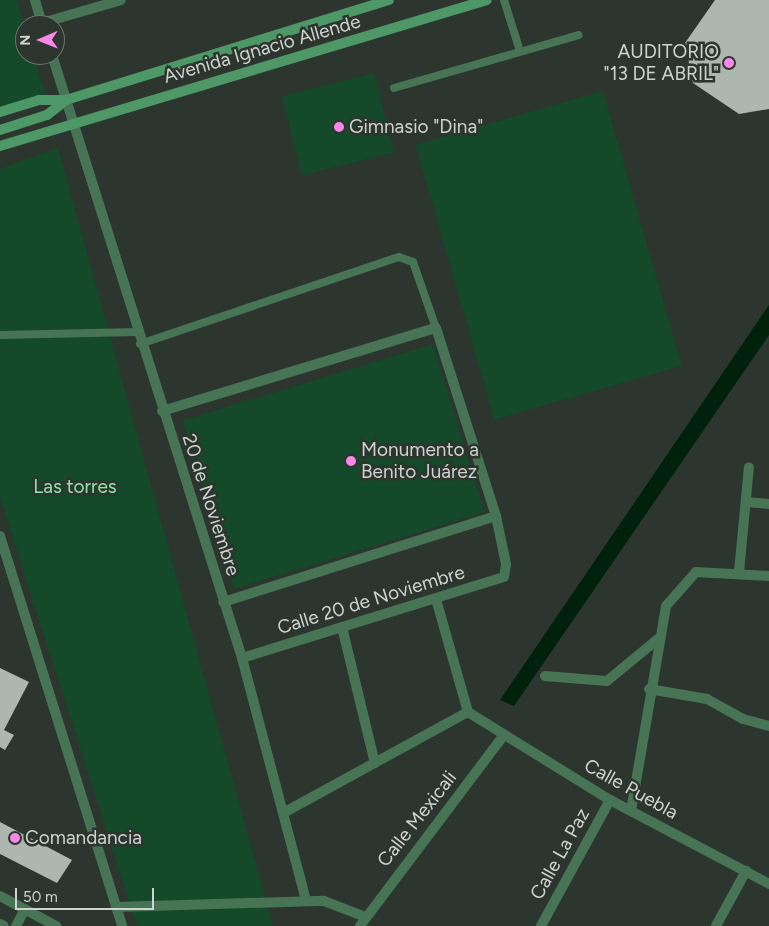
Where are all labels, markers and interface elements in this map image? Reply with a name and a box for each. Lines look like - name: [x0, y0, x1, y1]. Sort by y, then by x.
- street label: Avenida Ignacio Allende: [161, 10, 363, 88]
- north arrow: [15, 15, 65, 65]
- text: N: [17, 35, 34, 46]
- place label: AUDITORIO "13 DE ABRIL": [604, 41, 719, 85]
- marker: AUDITORIO "13 DE ABRIL": [723, 57, 735, 69]
- place label: Gimnasio "Dina": [349, 116, 483, 138]
- marker: Gimnasio "Dina": [333, 121, 345, 133]
- street label: 20 de Noviembre: [177, 431, 245, 579]
- place label: Monumento a Benito Juárez: [361, 439, 479, 483]
- marker: Monumento a Benito Juárez: [345, 455, 357, 467]
- park label: Las torres: [33, 476, 117, 498]
- street label: Calle 20 de Noviembre: [275, 561, 467, 639]
- street label: Calle Puebla: [580, 754, 682, 824]
- street label: Calle Mexicali: [373, 767, 461, 871]
- street label: Calle La Paz: [526, 804, 594, 904]
- place label: Comandancia: [25, 827, 142, 849]
- marker: Comandancia: [9, 832, 21, 844]
- scale bar: [18, 878, 156, 910]
- text: 50 m: [23, 888, 58, 906]

